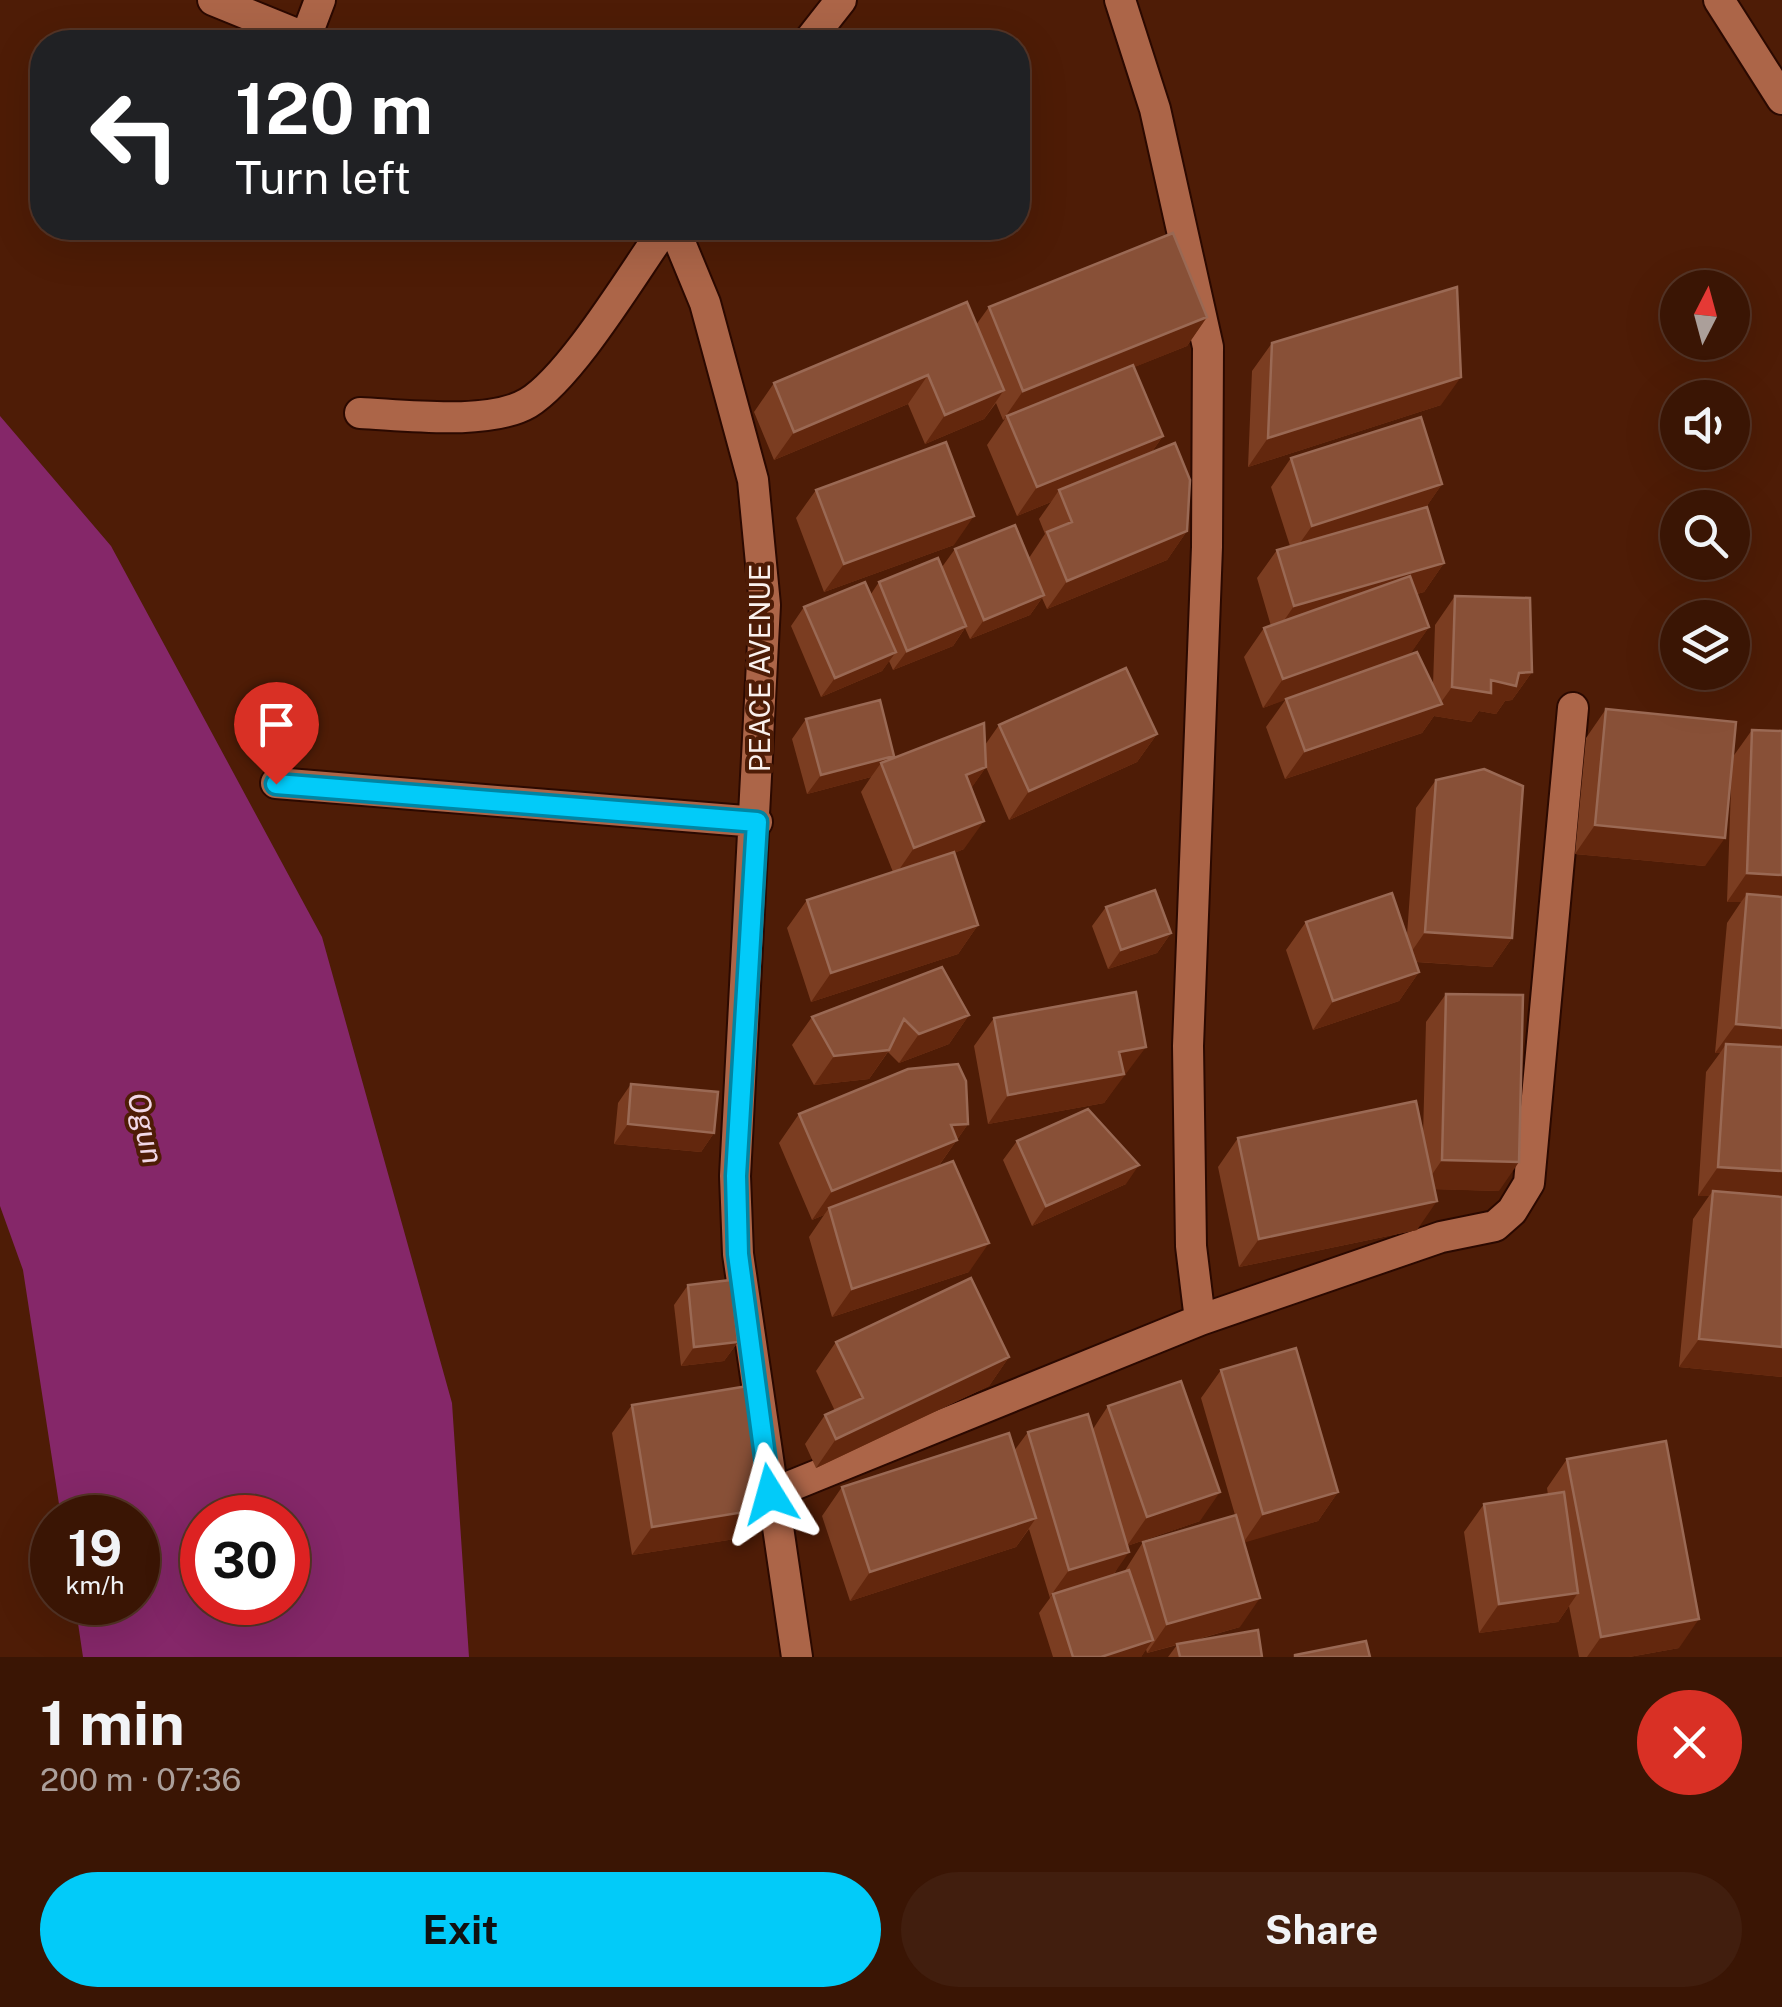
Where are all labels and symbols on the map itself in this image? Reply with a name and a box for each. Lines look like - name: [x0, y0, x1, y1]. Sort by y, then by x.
- north arrow: [1660, 270, 1750, 360]
- street label: PEACE AVENUE: [743, 564, 776, 772]
- pin: [234, 682, 319, 785]
- water label: Ogun: [120, 1089, 172, 1167]
- position arrow: [718, 1442, 822, 1546]
- speed limit sign: 30: [180, 1495, 310, 1625]

